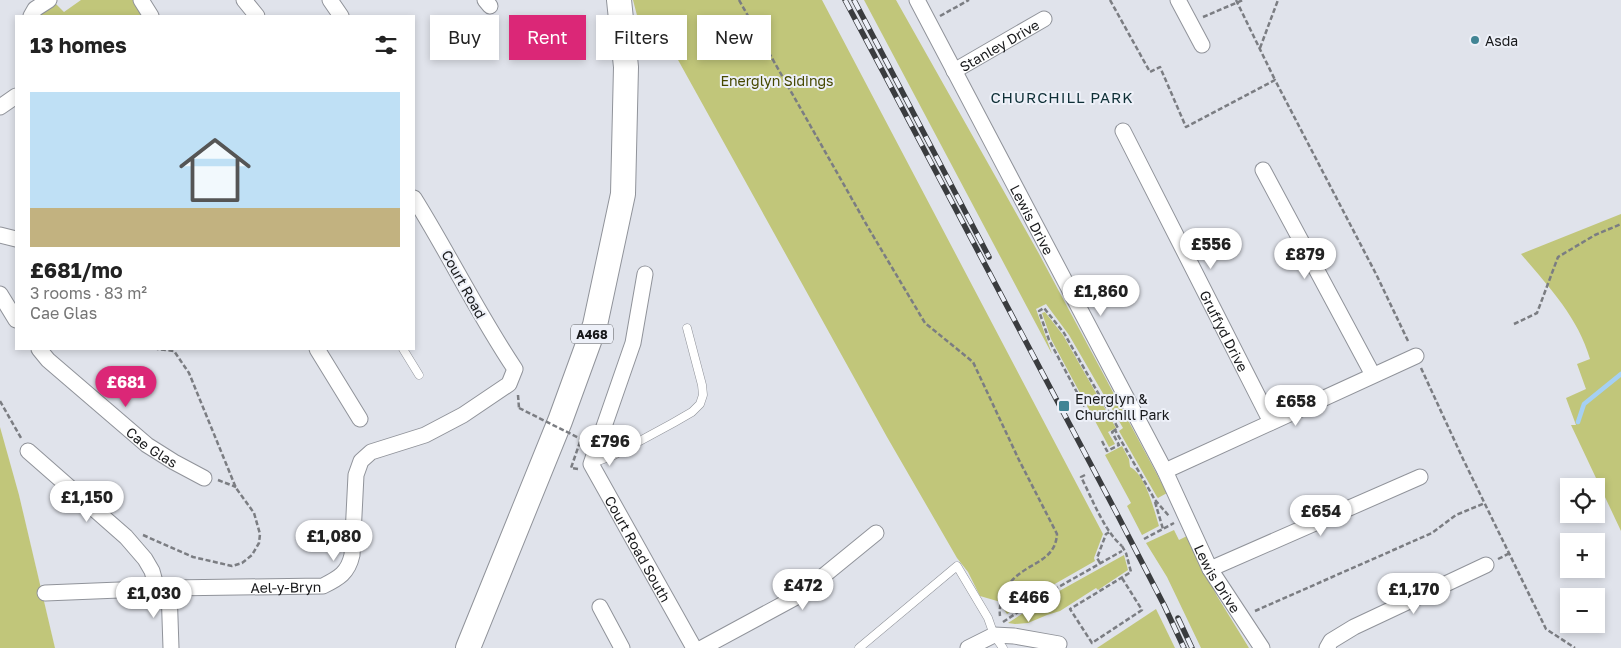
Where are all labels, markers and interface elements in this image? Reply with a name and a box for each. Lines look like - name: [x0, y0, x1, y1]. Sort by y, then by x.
- chip: Buy: [430, 15, 499, 60]
- chip: Rent: [509, 15, 586, 60]
- chip: Filters: [596, 15, 687, 60]
- chip: New: [697, 15, 771, 60]
- street label: Stanley Drive: [956, 15, 1042, 75]
- icon: filters: [372, 31, 400, 59]
- text: 13 homes: [30, 32, 127, 58]
- place label: Asda: [1485, 32, 1518, 49]
- marker: Asda: [1469, 34, 1481, 46]
- park label: Energlyn Sidings: [720, 72, 834, 89]
- district label: CHURCHILL PARK: [990, 88, 1134, 106]
- icon: home: [170, 125, 260, 215]
- street label: Lewis Drive: [1007, 182, 1058, 257]
- pin: £556: [1181, 228, 1241, 270]
- text: £556: [1191, 234, 1231, 254]
- pin: £879: [1275, 238, 1335, 280]
- text: £879: [1285, 244, 1325, 264]
- street label: Court Road: [438, 247, 490, 321]
- text: £681/mo: [30, 257, 123, 283]
- pin: £1,860: [1060, 274, 1142, 317]
- text: £1,860: [1074, 281, 1128, 301]
- text: 3 rooms · 83 m²: [30, 283, 147, 303]
- street label: Gruffyd Drive: [1197, 287, 1252, 374]
- text: Cae Glas: [30, 303, 97, 323]
- road number: A468: [571, 324, 613, 344]
- pin: £681: [96, 366, 156, 408]
- text: £681: [106, 372, 146, 392]
- pin: £658: [1266, 384, 1326, 427]
- place label: Energlyn & Churchill Park: [1075, 390, 1170, 423]
- text: £658: [1276, 391, 1316, 411]
- marker: Energlyn & Churchill Park: [1057, 399, 1071, 413]
- street label: Cae Glas: [123, 423, 181, 471]
- pin: £796: [580, 424, 640, 467]
- text: £796: [590, 431, 630, 451]
- map controls: [1560, 478, 1605, 633]
- button: locate: [1560, 478, 1605, 523]
- pin: £1,150: [46, 480, 128, 523]
- text: £1,150: [61, 487, 113, 507]
- street label: Court Road South: [602, 492, 675, 605]
- pin: £654: [1291, 494, 1351, 537]
- text: £654: [1301, 501, 1341, 521]
- pin: £1,080: [293, 520, 375, 562]
- text: £1,080: [307, 526, 361, 546]
- button: +: [1560, 533, 1605, 578]
- street label: Lewis Drive: [1191, 541, 1245, 616]
- pin: £472: [773, 568, 833, 611]
- pin: £1,170: [1373, 572, 1455, 615]
- text: £472: [783, 575, 823, 595]
- pin: £1,030: [113, 576, 195, 619]
- street label: Ael-y-Bryn: [250, 578, 321, 595]
- text: £1,170: [1388, 579, 1440, 599]
- pin: £466: [999, 580, 1059, 623]
- text: £1,030: [127, 583, 181, 603]
- text: £466: [1009, 587, 1049, 607]
- button: −: [1560, 588, 1605, 633]

